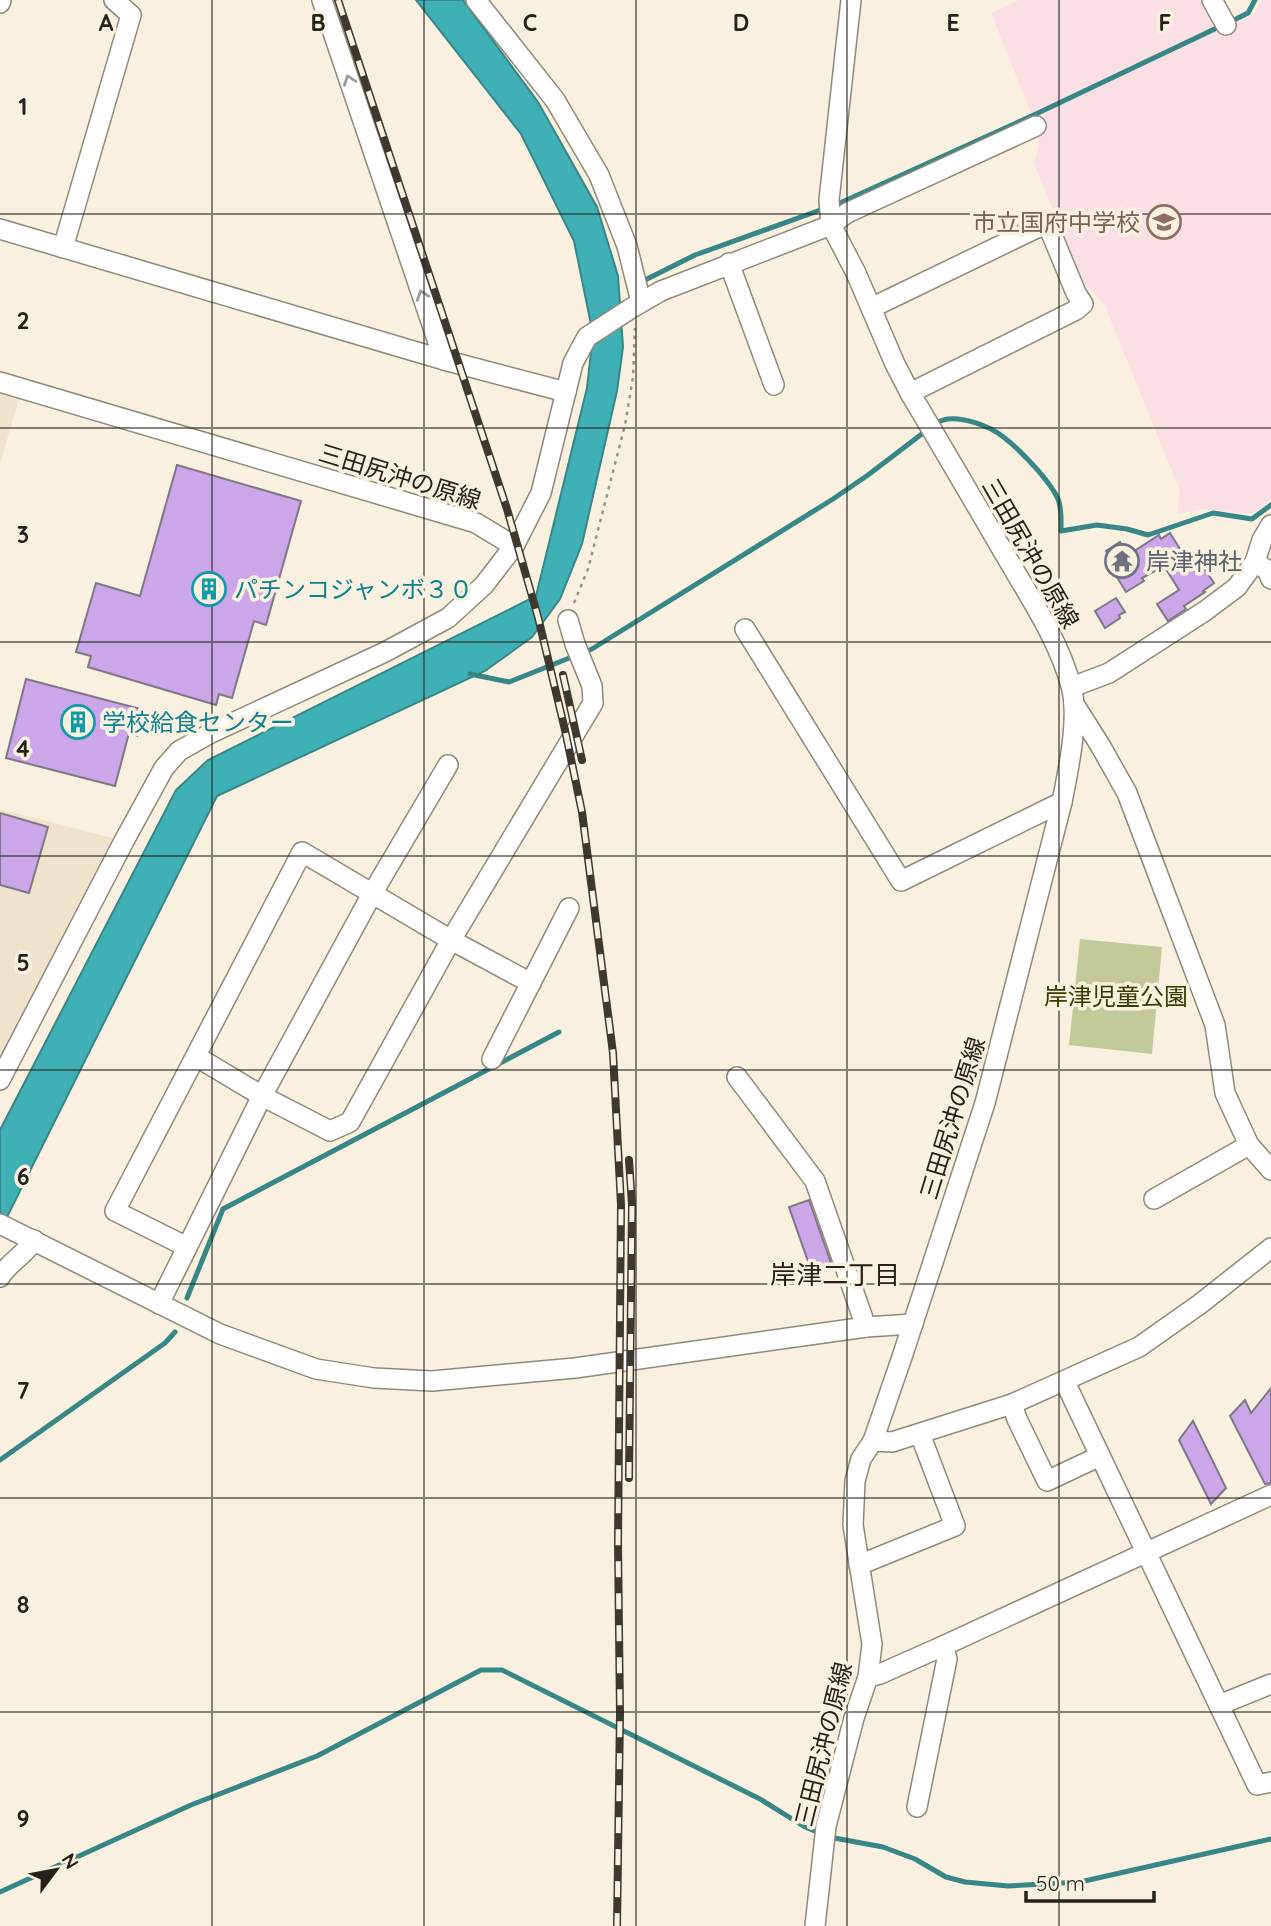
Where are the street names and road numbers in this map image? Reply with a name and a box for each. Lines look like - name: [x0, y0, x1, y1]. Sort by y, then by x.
- street label: 三田尻沖の原線: [315, 437, 485, 515]
- street label: 三田尻沖の原線: [976, 473, 1086, 633]
- street label: 三田尻沖の原線: [913, 1033, 991, 1203]
- street label: 三田尻沖の原線: [788, 1659, 858, 1829]

